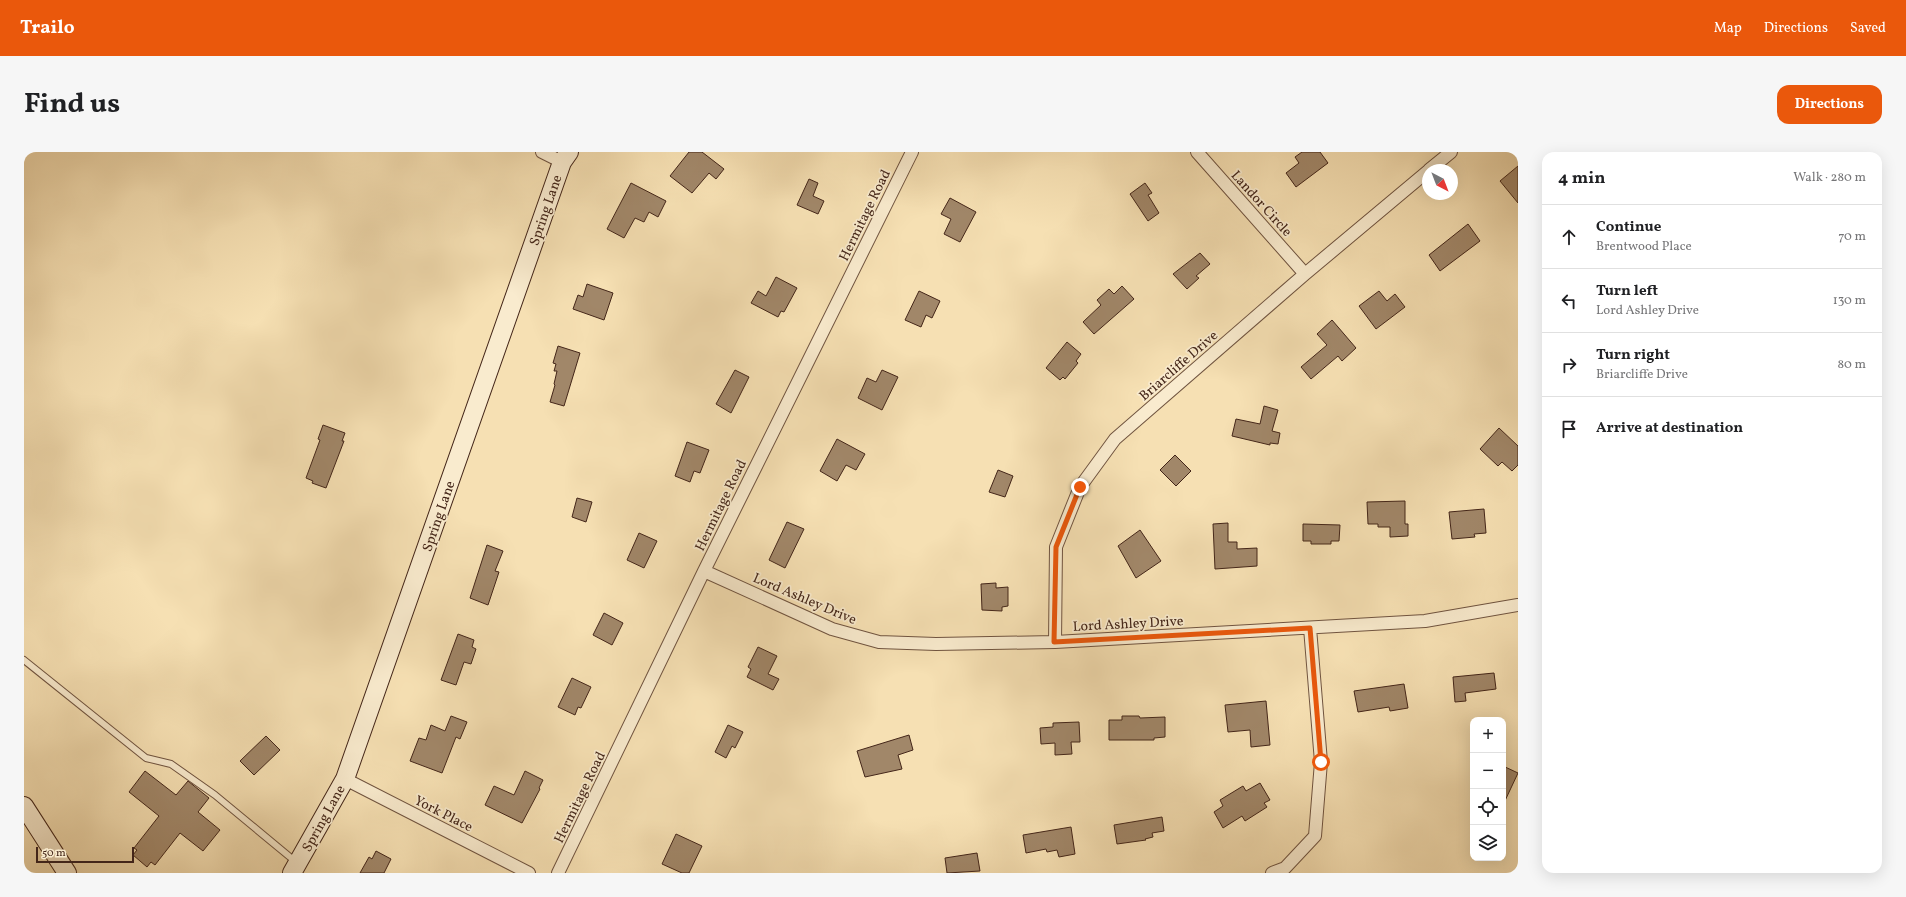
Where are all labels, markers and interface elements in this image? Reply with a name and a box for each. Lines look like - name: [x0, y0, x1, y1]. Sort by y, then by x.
- text: Trailo: [20, 15, 75, 41]
- text: Map: [1714, 19, 1742, 38]
- text: Directions: [1764, 19, 1828, 38]
- text: Saved: [1850, 19, 1886, 38]
- text: Find us: [24, 85, 120, 124]
- button: Directions: [1777, 85, 1882, 124]
- north arrow: [1422, 164, 1458, 200]
- street label: Hermitage Road: [835, 167, 896, 265]
- street label: Landor Circle: [1226, 167, 1296, 242]
- text: 4 min: [1558, 167, 1605, 190]
- text: Walk · 280 m: [1793, 169, 1866, 187]
- street label: Spring Lane: [525, 172, 568, 249]
- text: Continue: [1596, 217, 1661, 238]
- icon: ahead: [1558, 226, 1580, 248]
- text: 70 m: [1838, 228, 1866, 246]
- text: Brentwood Place: [1596, 238, 1692, 256]
- text: Turn left: [1596, 281, 1658, 302]
- icon: left: [1558, 290, 1580, 312]
- text: 130 m: [1833, 292, 1866, 310]
- text: Lord Ashley Drive: [1596, 302, 1699, 320]
- street label: Briarcliffe Drive: [1135, 326, 1223, 406]
- text: Turn right: [1596, 345, 1670, 366]
- icon: right: [1558, 354, 1580, 376]
- text: 80 m: [1837, 356, 1866, 374]
- text: Briarcliffe Drive: [1596, 366, 1688, 384]
- icon: arrive: [1558, 418, 1580, 440]
- text: Arrive at destination: [1596, 418, 1743, 439]
- street label: Hermitage Road: [691, 457, 752, 555]
- street label: Spring Lane: [418, 478, 461, 555]
- route end: [1071, 478, 1089, 496]
- street label: Lord Ashley Drive: [750, 569, 859, 630]
- street label: Lord Ashley Drive: [1072, 612, 1184, 637]
- map controls: [1470, 717, 1506, 861]
- button: +: [1470, 717, 1506, 753]
- street label: Hermitage Road: [550, 749, 611, 847]
- route start: [1312, 753, 1330, 771]
- button: −: [1470, 753, 1506, 789]
- street label: Spring Lane: [298, 781, 351, 856]
- button: locate: [1470, 789, 1506, 825]
- street label: York Place: [411, 791, 476, 837]
- button: layers: [1470, 825, 1506, 861]
- scale bar: [36, 845, 134, 864]
- text: 50 m: [42, 846, 66, 861]

